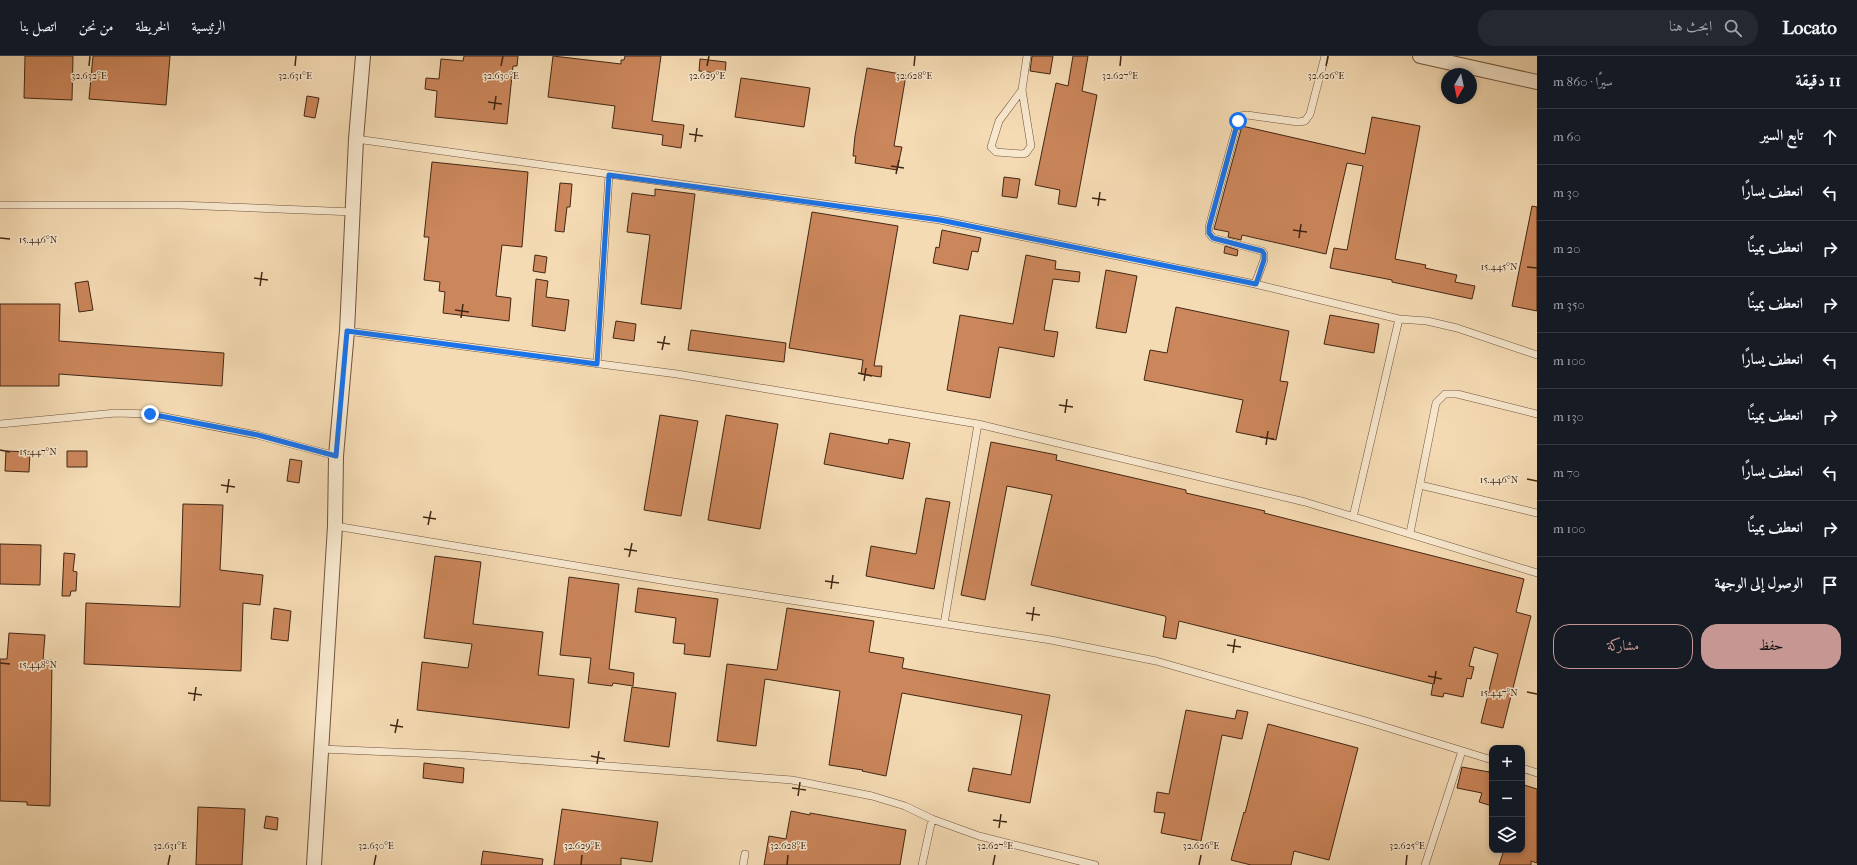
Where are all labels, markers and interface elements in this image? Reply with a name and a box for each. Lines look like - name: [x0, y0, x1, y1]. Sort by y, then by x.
- search box: [1478, 10, 1758, 46]
- text: ابحث هنا: [1669, 17, 1712, 35]
- icon: search: [1722, 17, 1744, 39]
- text: Locato: [1782, 17, 1837, 39]
- text: اتصل بنا: [20, 18, 57, 35]
- text: من نحن: [79, 18, 114, 35]
- text: الخريطة: [136, 18, 170, 35]
- text: الرئيسية: [192, 18, 225, 35]
- north arrow: [1441, 68, 1477, 104]
- text: 32.632°E: [71, 70, 107, 82]
- text: 32.631°E: [278, 70, 312, 82]
- text: 32.630°E: [483, 70, 519, 82]
- text: 32.629°E: [689, 70, 725, 82]
- text: 32.628°E: [896, 70, 932, 82]
- text: 32.627°E: [1102, 70, 1138, 82]
- text: 32.626°E: [1308, 70, 1344, 82]
- text: 11 دقيقة: [1796, 70, 1841, 90]
- text: سيرًا · 860 m: [1553, 74, 1613, 89]
- route start: [1229, 112, 1247, 130]
- text: تابع السير: [1761, 126, 1803, 144]
- icon: ahead: [1819, 126, 1841, 148]
- text: 60 m: [1553, 129, 1581, 144]
- text: انعطف يسارًا: [1742, 182, 1803, 200]
- icon: left: [1819, 182, 1841, 204]
- text: 30 m: [1553, 185, 1579, 200]
- text: 15.446°N: [19, 234, 58, 246]
- text: انعطف يمينًا: [1748, 238, 1803, 256]
- icon: right: [1819, 238, 1841, 260]
- text: 20 m: [1553, 241, 1580, 256]
- text: 15.445°N: [1480, 261, 1518, 273]
- text: انعطف يمينًا: [1748, 294, 1803, 312]
- icon: right: [1819, 294, 1841, 316]
- text: 350 m: [1553, 297, 1585, 312]
- text: انعطف يسارًا: [1742, 350, 1803, 368]
- icon: left: [1819, 350, 1841, 372]
- text: 100 m: [1553, 353, 1586, 368]
- route end: [141, 405, 159, 423]
- text: انعطف يمينًا: [1748, 406, 1803, 424]
- icon: right: [1819, 406, 1841, 428]
- text: 130 m: [1553, 409, 1584, 424]
- text: 15.447°N: [19, 446, 57, 458]
- text: انعطف يسارًا: [1742, 462, 1803, 480]
- icon: left: [1819, 462, 1841, 484]
- text: 70 m: [1553, 465, 1580, 480]
- text: 15.446°N: [1480, 474, 1519, 486]
- text: انعطف يمينًا: [1748, 518, 1803, 536]
- icon: right: [1819, 518, 1841, 540]
- text: 100 m: [1553, 521, 1586, 536]
- text: الوصول إلى الوجهة: [1714, 574, 1803, 592]
- icon: arrive: [1819, 574, 1841, 596]
- button: مشاركة: [1553, 624, 1693, 669]
- button: حفظ: [1701, 624, 1841, 669]
- text: 15.448°N: [19, 659, 57, 671]
- text: 15.447°N: [1480, 687, 1518, 699]
- map controls: [1489, 745, 1525, 853]
- button: +: [1489, 745, 1525, 781]
- button: −: [1489, 781, 1525, 817]
- button: layers: [1489, 817, 1525, 853]
- text: 32.631°E: [153, 840, 187, 852]
- text: 32.630°E: [358, 840, 394, 852]
- text: 32.629°E: [564, 840, 600, 852]
- text: 32.628°E: [770, 840, 806, 852]
- text: 32.627°E: [977, 840, 1013, 852]
- text: 32.626°E: [1183, 840, 1219, 852]
- text: 32.625°E: [1389, 840, 1425, 852]

